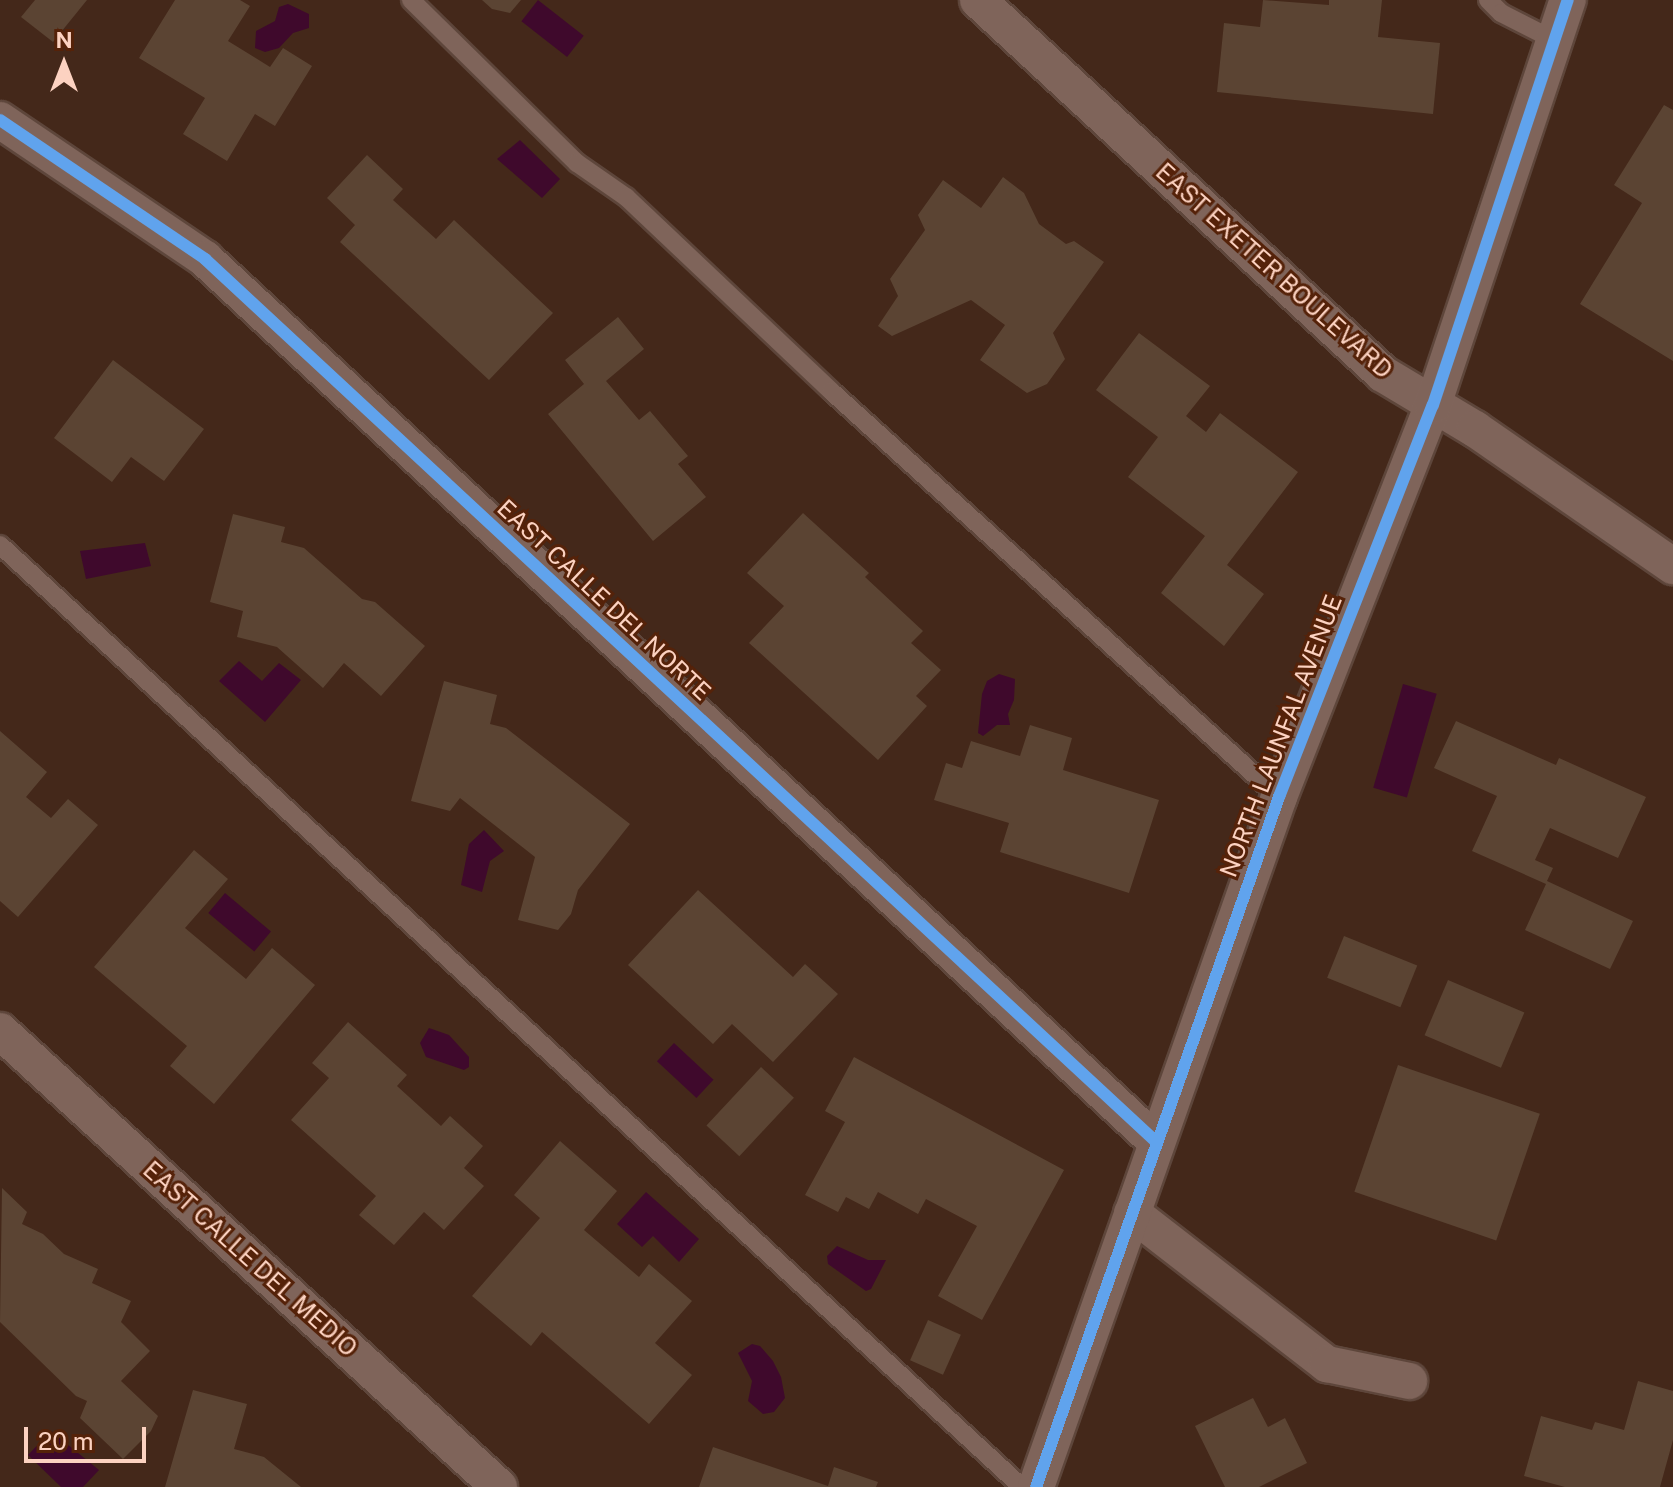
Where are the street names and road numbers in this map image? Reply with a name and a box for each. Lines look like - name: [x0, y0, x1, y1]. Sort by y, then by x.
- street label: EAST EXETER BOULEVARD: [1150, 157, 1398, 385]
- street label: EAST CALLE DEL NORTE: [491, 494, 717, 706]
- street label: NORTH LAUNFAL AVENUE: [1214, 591, 1348, 881]
- street label: EAST CALLE DEL MEDIO: [137, 1155, 363, 1363]

